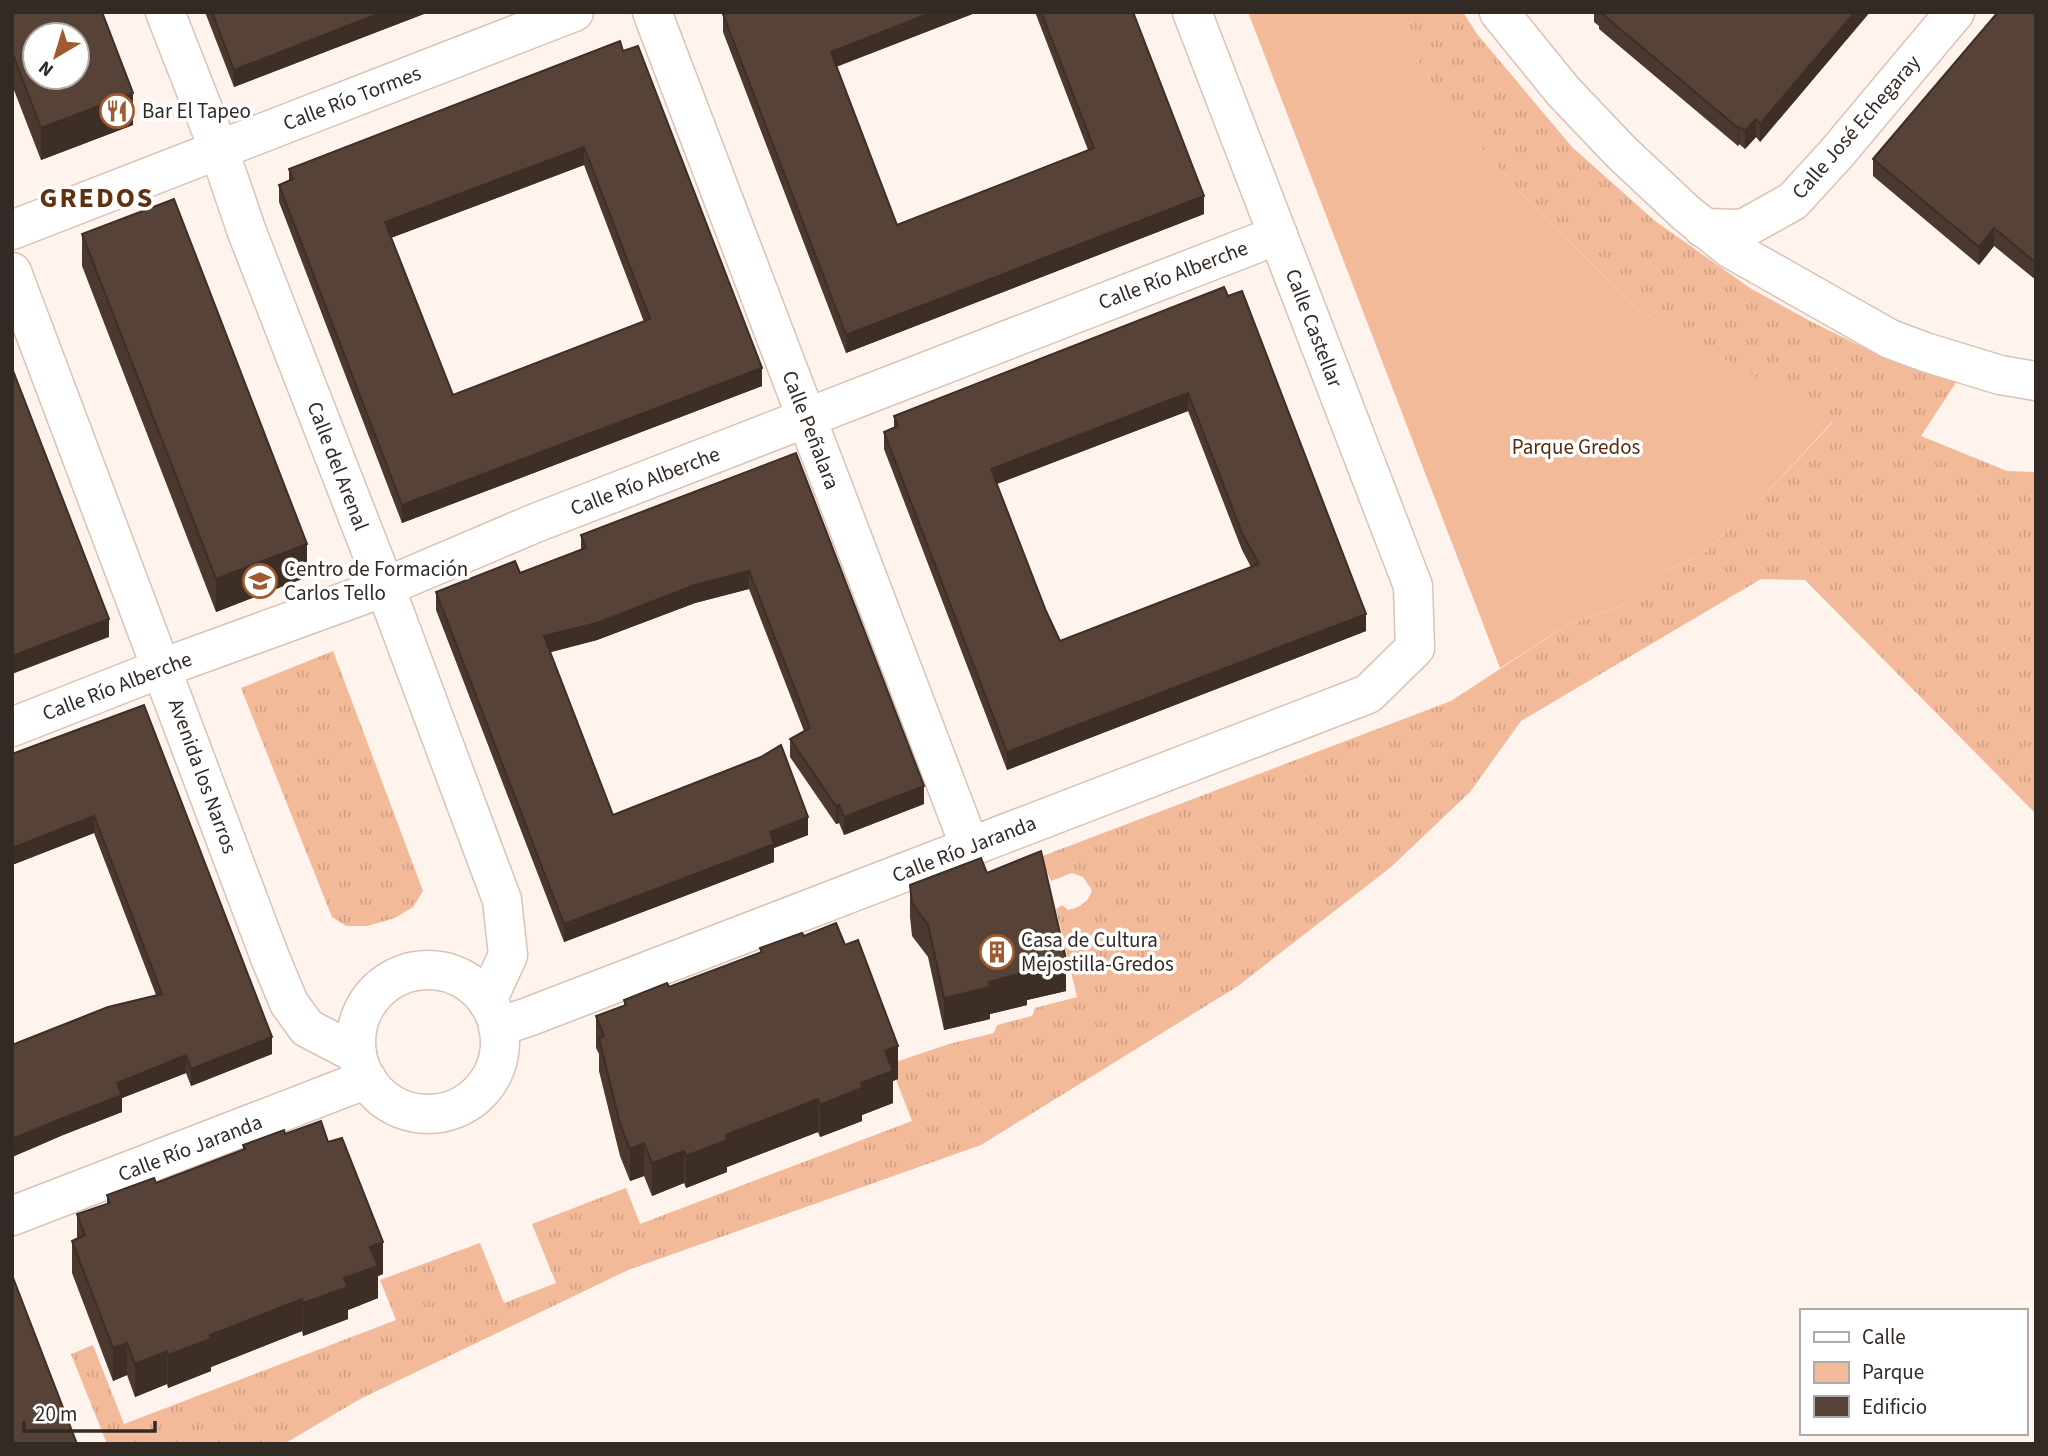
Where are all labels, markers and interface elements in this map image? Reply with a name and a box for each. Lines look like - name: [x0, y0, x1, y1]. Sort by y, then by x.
- north arrow: [21, 21, 91, 91]
- street label: Calle José Echegaray: [1785, 48, 1927, 206]
- text: N: [33, 54, 60, 83]
- street label: Calle Río Tormes: [279, 58, 426, 138]
- restaurant icon: Bar El Tapeo: [98, 92, 136, 130]
- place label: Bar El Tapeo: [142, 96, 251, 126]
- district label: GREDOS: [40, 178, 154, 218]
- street label: Calle Río Alberche: [1094, 233, 1252, 317]
- street label: Calle Castellar: [1278, 264, 1351, 392]
- street label: Calle Peñalara: [775, 366, 847, 494]
- street label: Calle del Arenal: [300, 397, 376, 535]
- park label: Parque Gredos: [1512, 432, 1640, 462]
- street label: Calle Río Alberche: [566, 439, 724, 523]
- place label: Centro de Formación Carlos Tello: [284, 554, 468, 608]
- school or university icon: Centro de Formación Carlos Tello: [241, 562, 279, 600]
- street label: Calle Río Alberche: [38, 644, 196, 728]
- street label: Avenida los Narros: [161, 694, 245, 858]
- street label: Calle Río Jaranda: [888, 808, 1040, 890]
- place label: Casa de Cultura Mejostilla-Gredos: [1021, 925, 1174, 979]
- building icon: Casa de Cultura Mejostilla-Gredos: [978, 933, 1016, 971]
- street label: Calle Río Jaranda: [114, 1107, 266, 1189]
- legend: [1800, 1309, 2027, 1435]
- text: Calle: [1862, 1322, 1906, 1352]
- text: Parque: [1862, 1357, 1924, 1387]
- scale bar: [24, 1390, 156, 1434]
- text: Edificio: [1862, 1392, 1927, 1422]
- text: 20 m: [35, 1399, 77, 1429]

